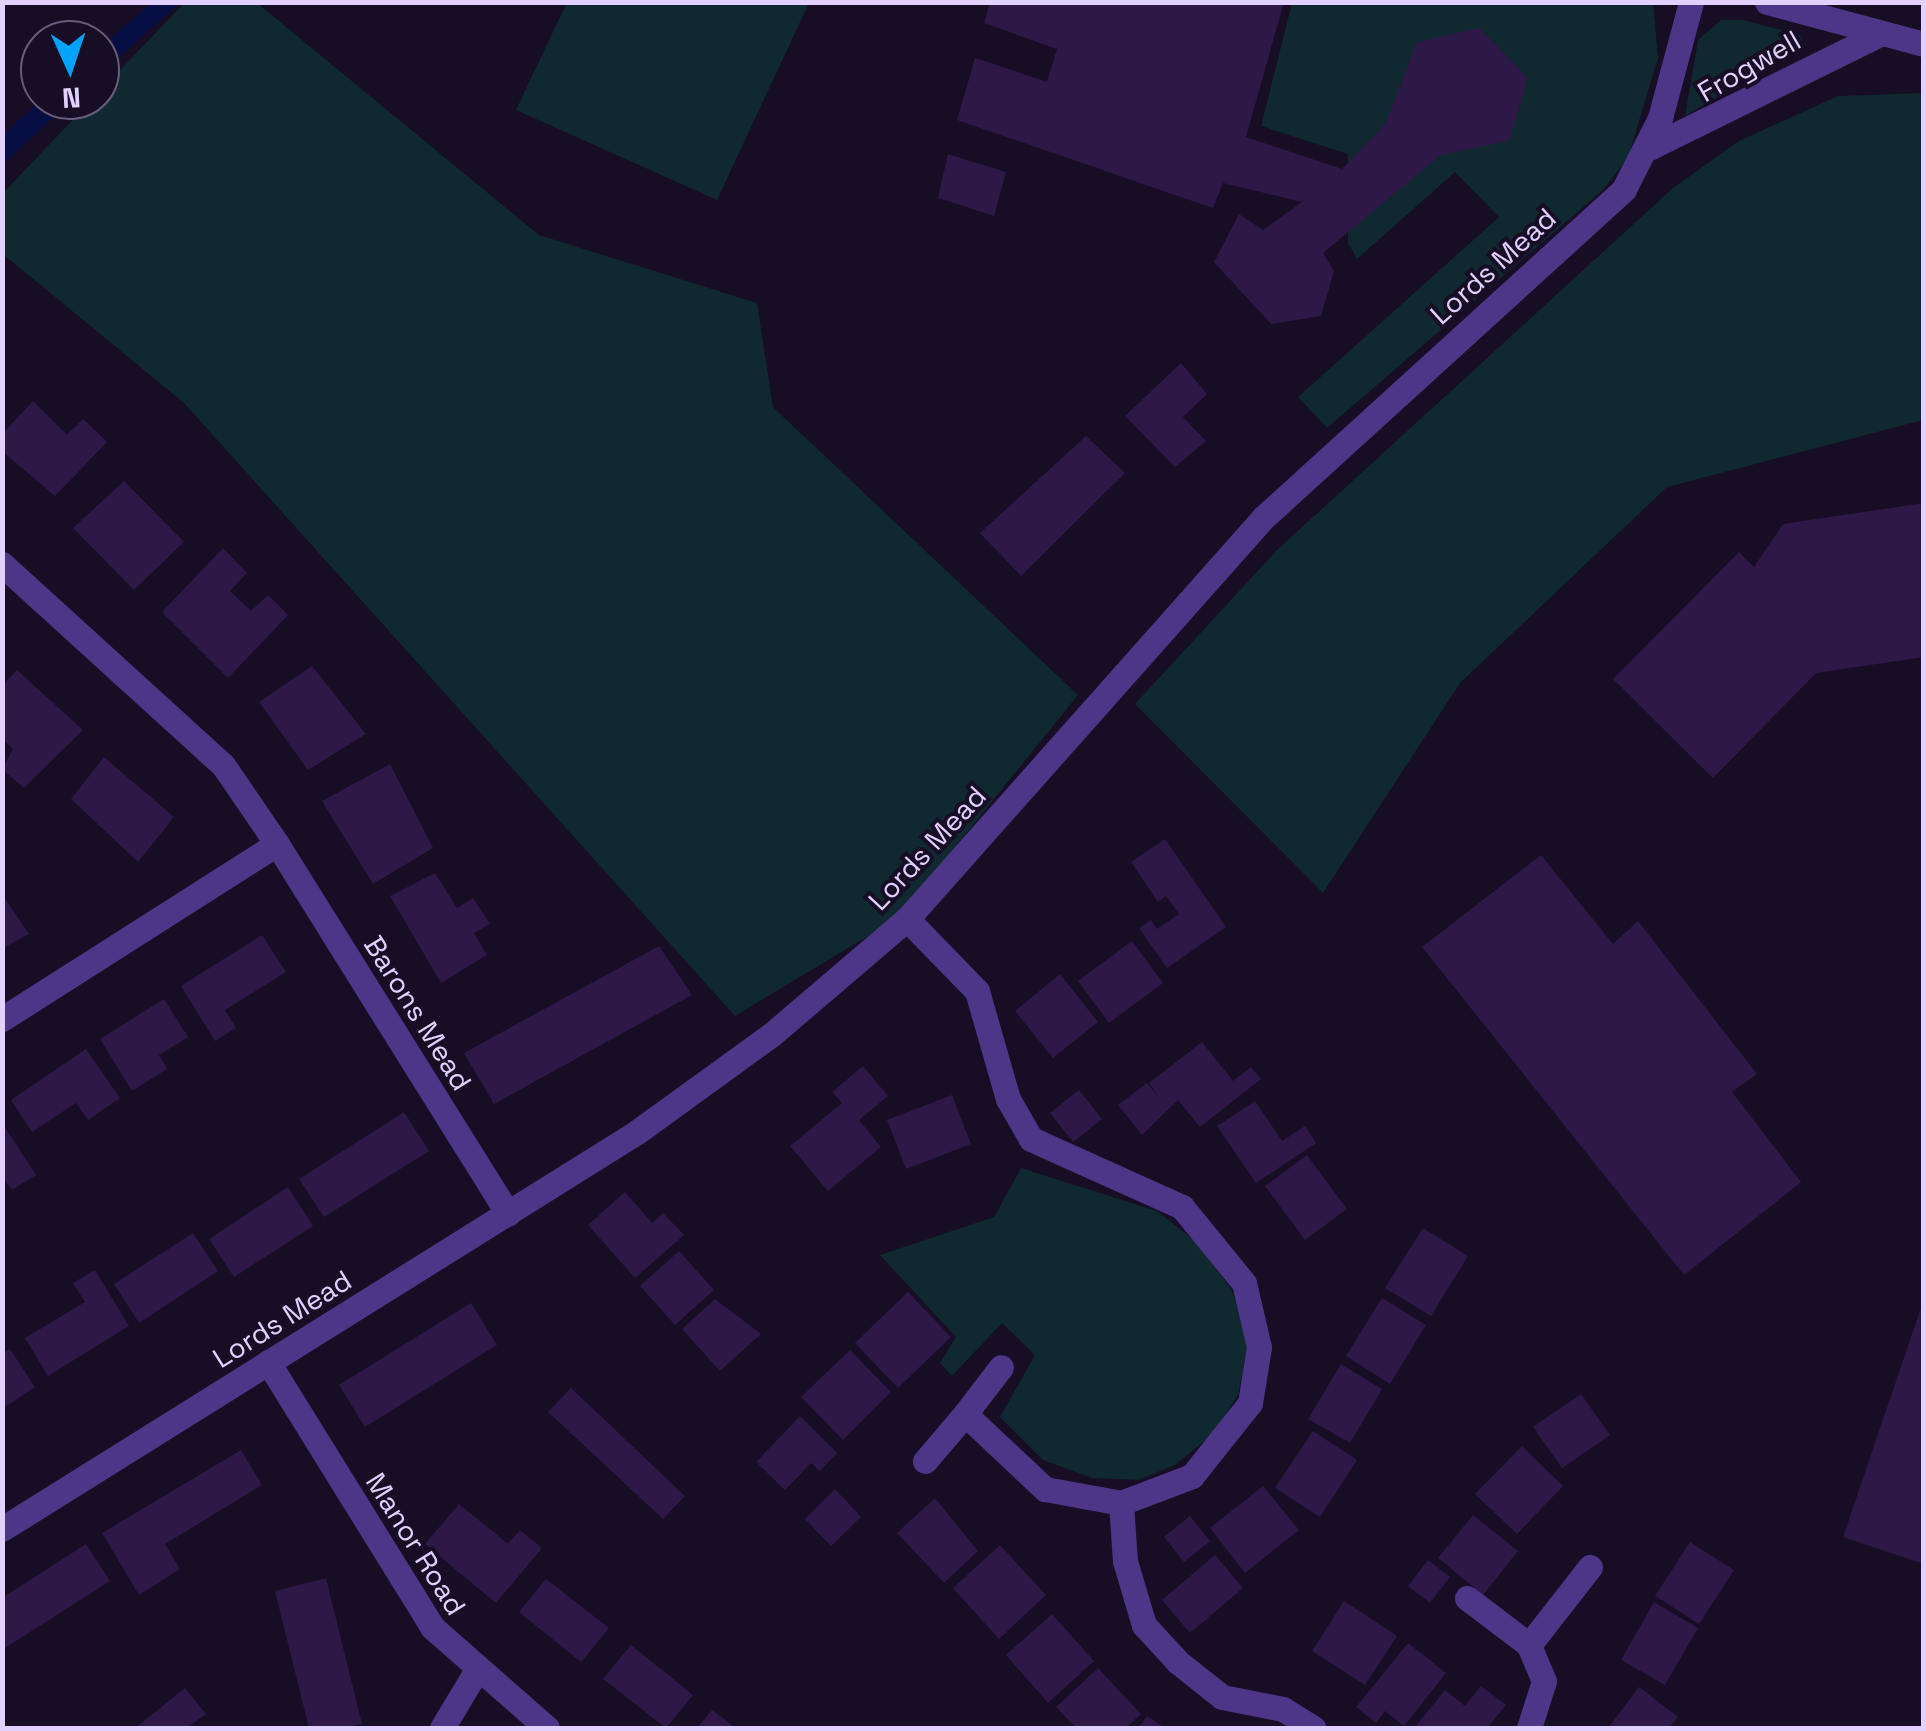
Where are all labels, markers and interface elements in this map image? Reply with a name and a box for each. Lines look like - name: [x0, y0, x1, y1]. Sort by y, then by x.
- north arrow: [20, 20, 120, 120]
- street label: Frogwell: [1692, 23, 1806, 109]
- text: N: [61, 79, 82, 116]
- street label: Lords Mead: [1423, 201, 1563, 331]
- street label: Lords Mead: [861, 779, 993, 917]
- street label: Barons Mead: [357, 930, 479, 1096]
- street label: Lords Mead: [206, 1263, 358, 1375]
- street label: Manor Road: [359, 1467, 473, 1621]

